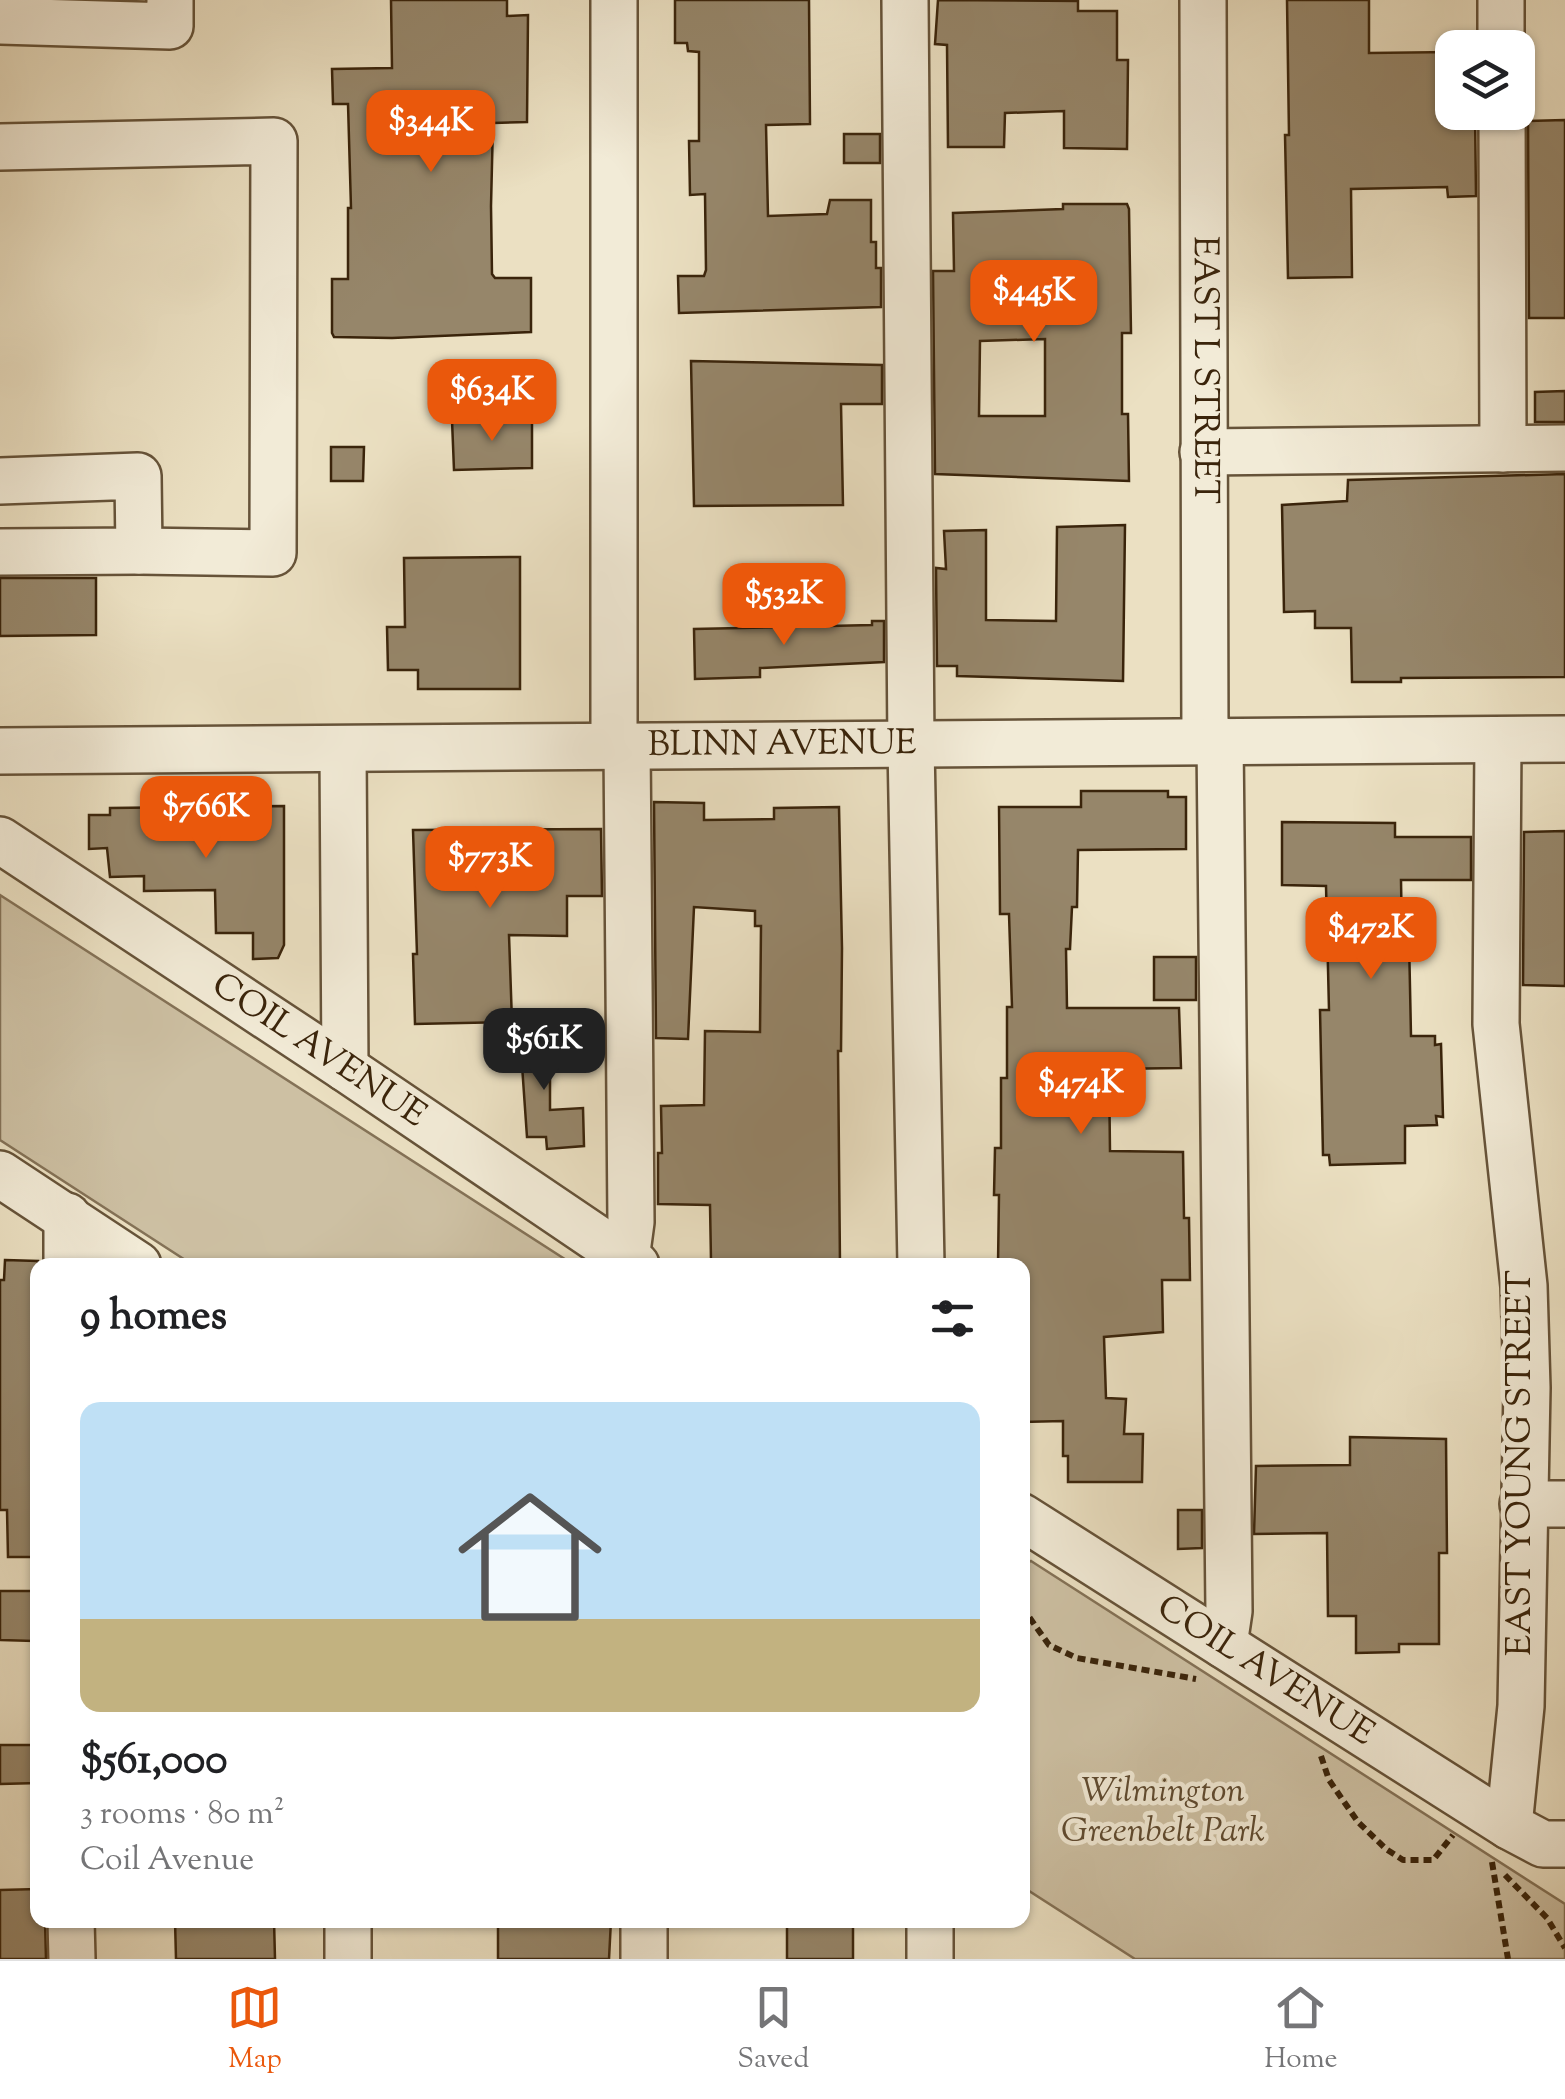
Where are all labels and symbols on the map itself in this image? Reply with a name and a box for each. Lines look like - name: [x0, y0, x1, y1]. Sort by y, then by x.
- pin: $344K: [361, 90, 501, 175]
- street label: EAST L STREET: [1178, 236, 1230, 504]
- pin: $445K: [964, 260, 1104, 345]
- pin: $634K: [422, 359, 562, 444]
- pin: $532K: [714, 563, 854, 648]
- street label: BLINN AVENUE: [648, 718, 916, 772]
- pin: $766K: [136, 776, 276, 861]
- pin: $773K: [420, 826, 560, 911]
- pin: $472K: [1301, 897, 1441, 982]
- street label: COIL AVENUE: [201, 961, 436, 1141]
- pin: $561K: [474, 1008, 614, 1093]
- pin: $474K: [1011, 1052, 1151, 1137]
- street label: EAST YOUNG STREET: [1496, 1270, 1547, 1656]
- street label: COIL AVENUE: [1147, 1583, 1384, 1759]
- park label: Wilmington Greenbelt Park: [1061, 1767, 1265, 1858]

